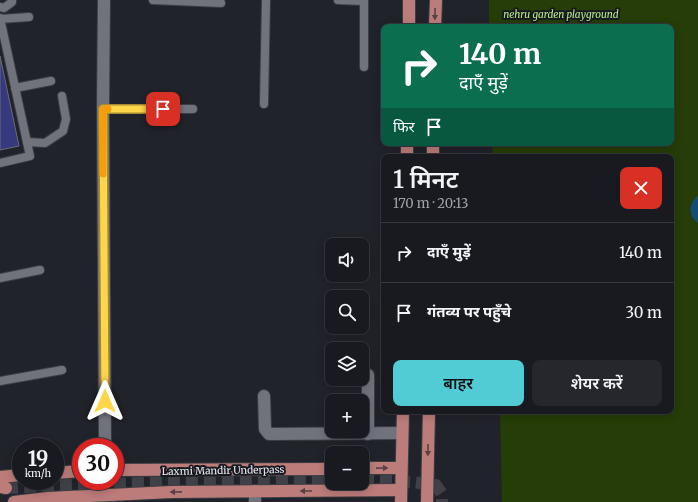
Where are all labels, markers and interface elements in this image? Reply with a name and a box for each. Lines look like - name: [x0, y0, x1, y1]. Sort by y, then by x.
- one-way arrow: [432, 7, 438, 20]
- park label: nehru garden playground: [503, 8, 619, 21]
- text: 140 m: [459, 36, 541, 72]
- icon: right: [393, 40, 445, 92]
- text: दाएँ मुड़ें: [459, 71, 508, 94]
- pin: [146, 92, 180, 126]
- icon: arrive: [152, 98, 174, 120]
- icon: arrive: [423, 116, 445, 138]
- text: फिर: [393, 117, 415, 136]
- text: 1 मिनट: [393, 164, 458, 195]
- button: close: [620, 167, 662, 209]
- text: 170 m · 20:13: [393, 195, 468, 212]
- map controls: [325, 238, 369, 490]
- button: sound: [325, 238, 369, 282]
- icon: right: [393, 242, 415, 264]
- text: दाएँ मुड़ें: [427, 242, 471, 261]
- text: 140 m: [619, 243, 662, 262]
- button: search: [325, 290, 369, 334]
- icon: arrive: [393, 302, 415, 324]
- text: गंतव्य पर पहुँचे: [427, 302, 511, 321]
- text: 30 m: [625, 303, 662, 322]
- button: layers: [325, 342, 369, 386]
- button: बाहर: [393, 360, 524, 406]
- button: शेयर करें: [532, 360, 662, 406]
- position arrow: [84, 380, 126, 422]
- button: +: [325, 394, 369, 438]
- speed limit sign: 30: [72, 438, 124, 490]
- one-way arrow: [425, 444, 431, 457]
- text: 19: [28, 446, 48, 471]
- button: −: [325, 446, 369, 490]
- street label: Laxmi Mandir Underpass: [162, 463, 285, 478]
- one-way arrow: [376, 465, 389, 471]
- text: km/h: [25, 467, 51, 480]
- one-way arrow: [299, 488, 312, 494]
- one-way arrow: [169, 489, 182, 495]

